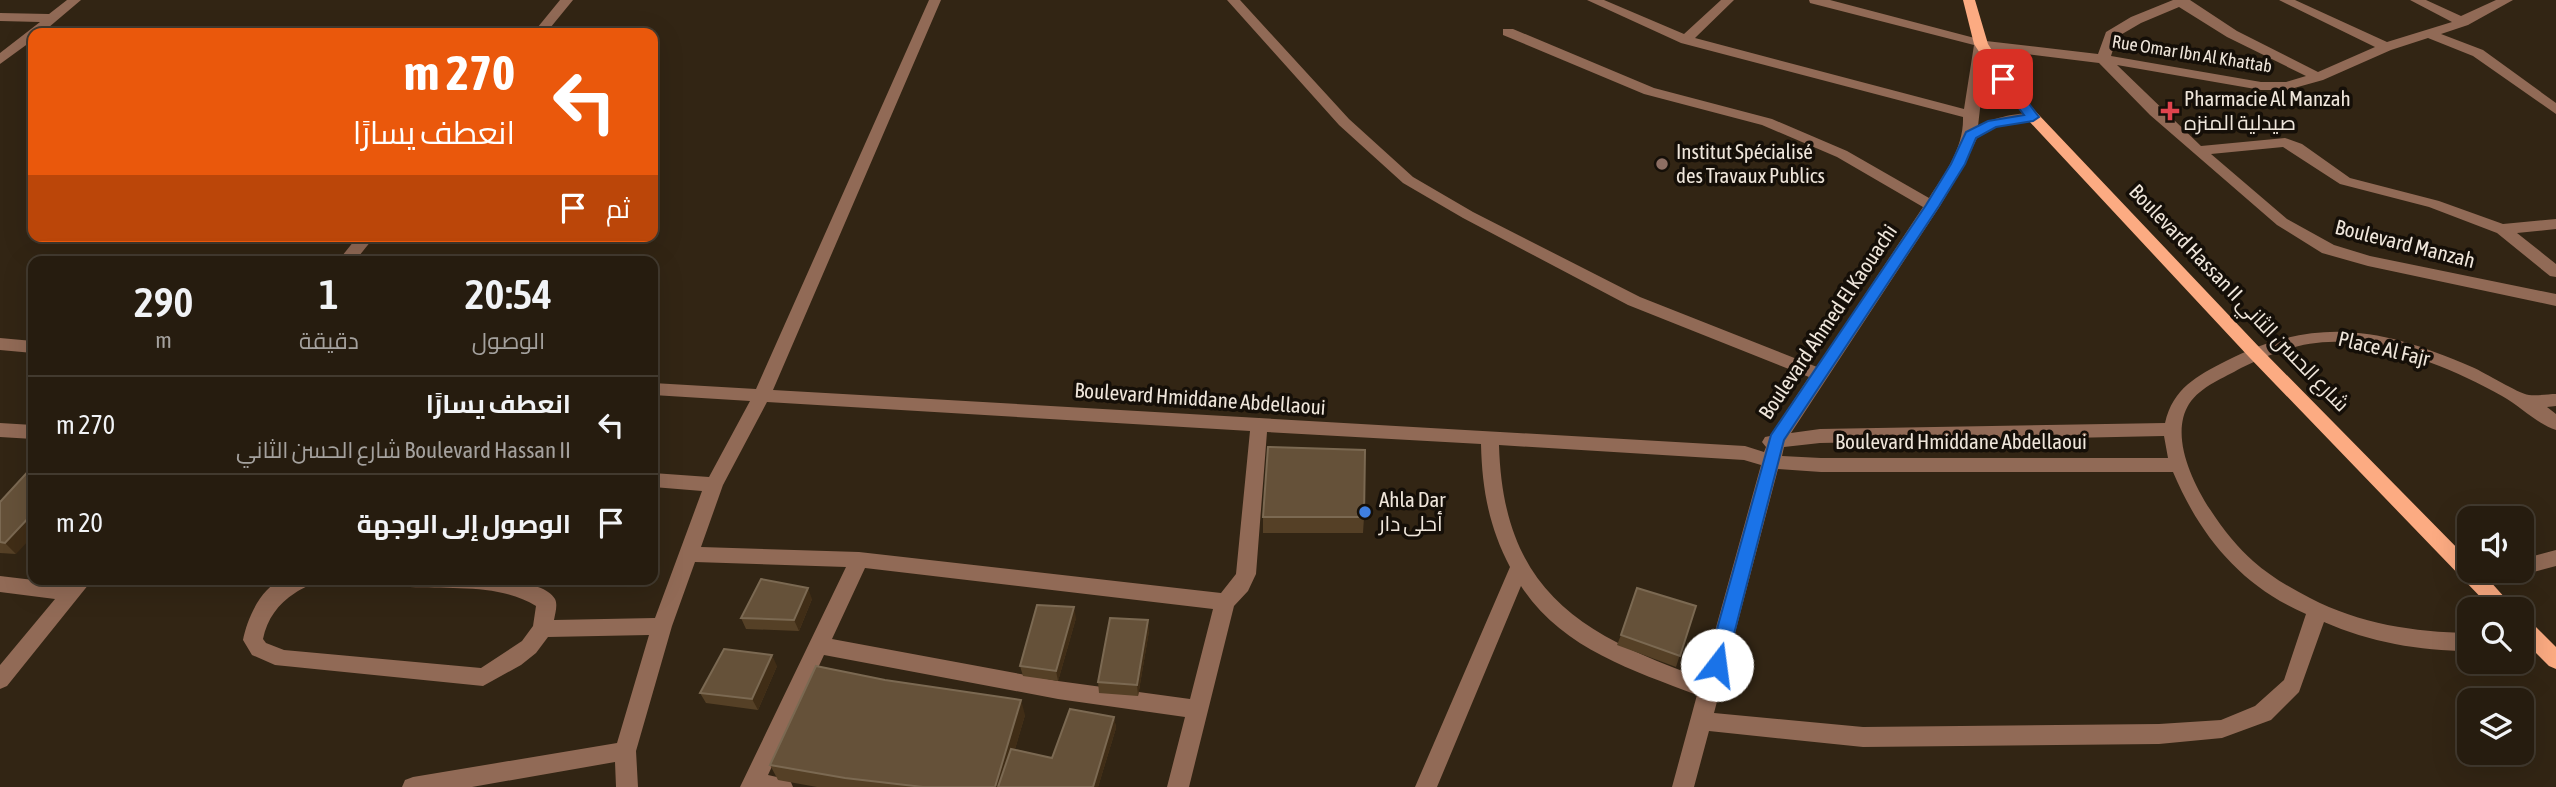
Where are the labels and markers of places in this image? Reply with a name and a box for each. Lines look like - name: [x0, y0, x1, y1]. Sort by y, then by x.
- pin: [1973, 49, 2033, 109]
- place label: Pharmacie Al Manzah صيدلية المنزه: [2184, 86, 2351, 135]
- marker: Pharmacie Al Manzah صيدلية المنزه: [2162, 103, 2178, 119]
- place label: Institut Spécialisé des Travaux Publics: [1676, 139, 1825, 187]
- marker: Institut Spécialisé des Travaux Publics: [1654, 156, 1670, 172]
- place label: Ahla Dar أحلى دار: [1378, 487, 1446, 537]
- marker: Ahla Dar أحلى دار: [1357, 504, 1373, 520]

